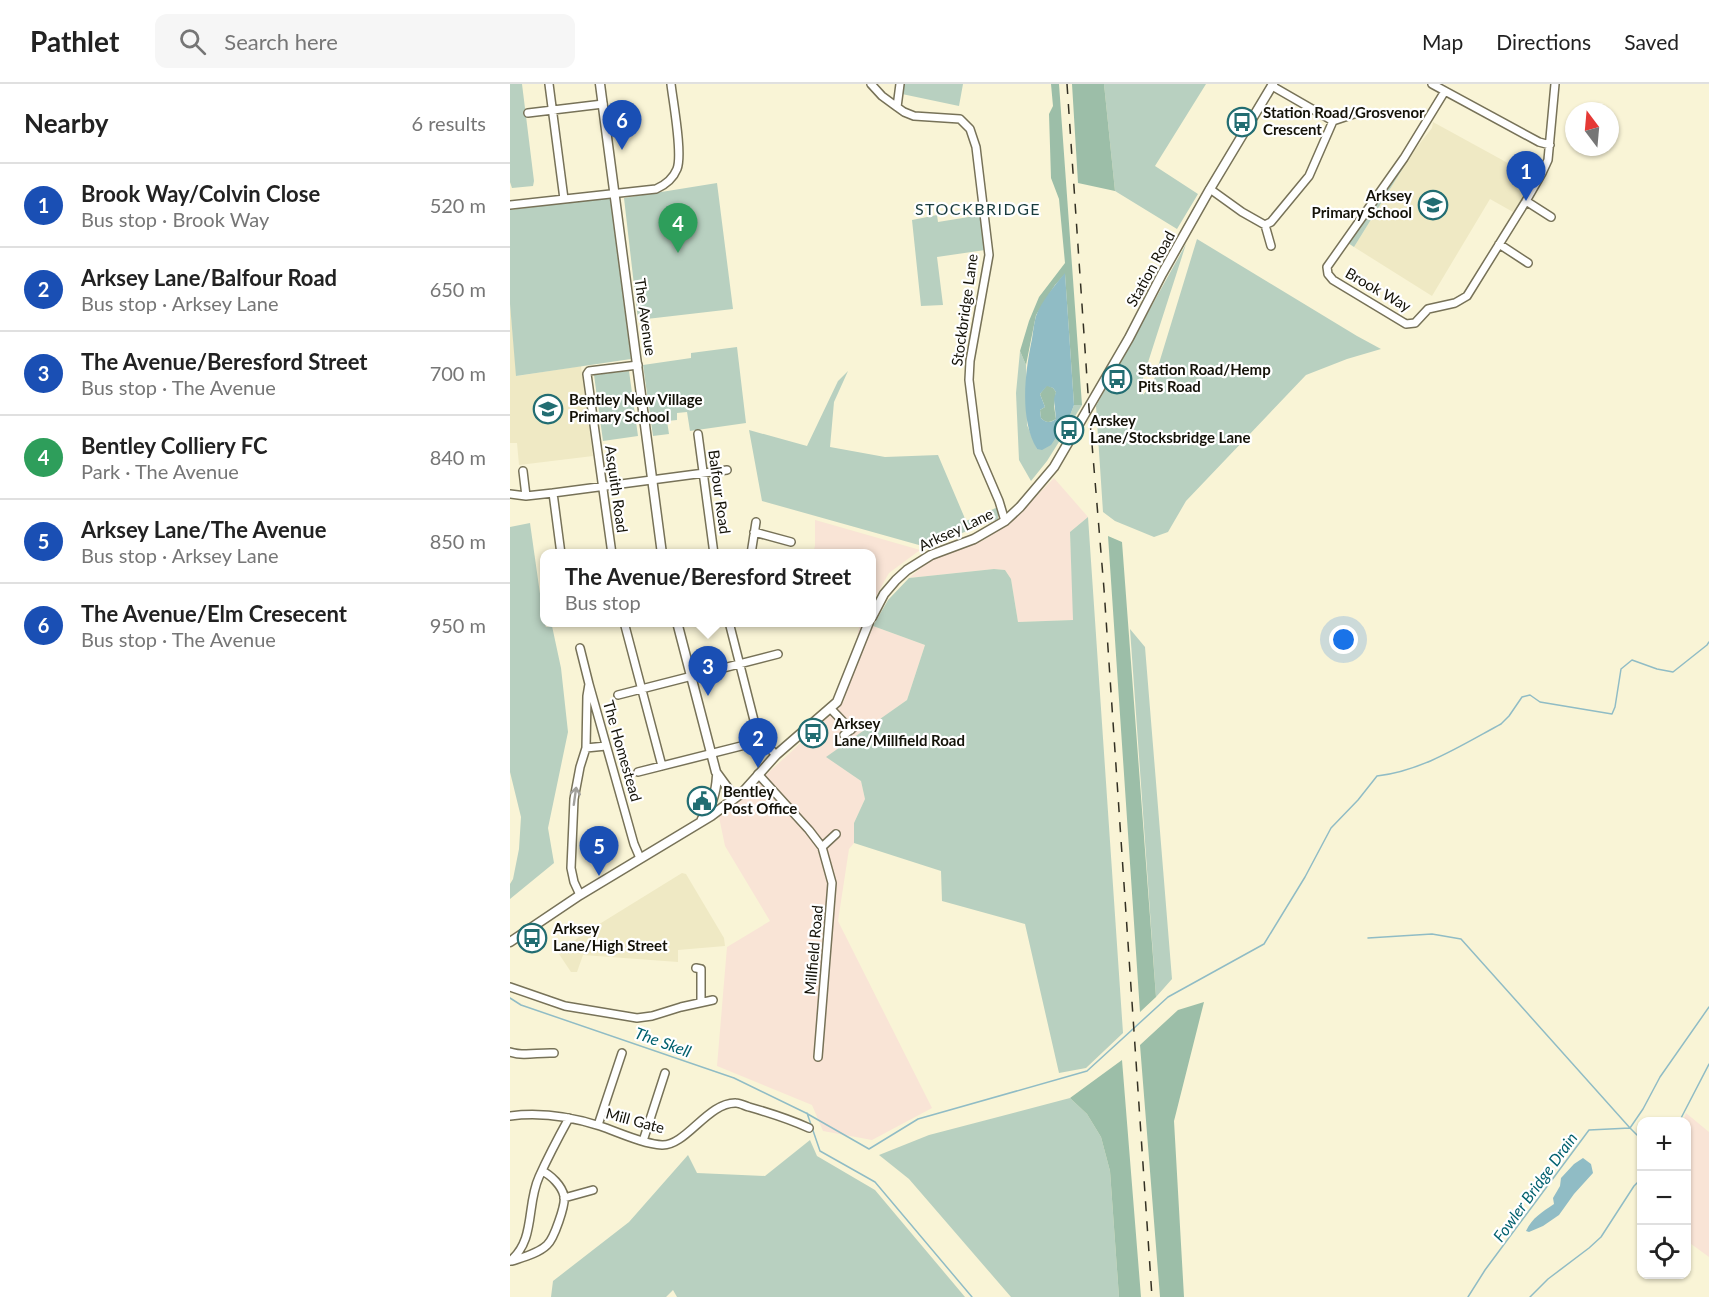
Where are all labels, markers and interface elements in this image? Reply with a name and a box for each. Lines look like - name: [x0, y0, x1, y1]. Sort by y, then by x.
- search box: [155, 14, 575, 68]
- text: Pathlet: [30, 24, 119, 58]
- icon: search: [176, 25, 209, 58]
- text: Search here: [224, 28, 338, 55]
- text: Map: [1422, 29, 1463, 54]
- text: Directions: [1496, 29, 1591, 54]
- text: Saved: [1624, 29, 1679, 54]
- pin: 6: [602, 100, 642, 150]
- north arrow: [1565, 102, 1619, 156]
- place label: Station Road/Grosvenor Crescent: [1263, 103, 1425, 138]
- bus stop icon: Station Road/Grosvenor Crescent: [1226, 106, 1258, 138]
- text: Nearby: [24, 107, 109, 139]
- text: 6 results: [411, 111, 486, 135]
- pin: 1: [1506, 152, 1546, 201]
- text: Brook Way/Colvin Close: [81, 180, 320, 207]
- place label: Arksey Primary School: [1312, 186, 1412, 221]
- school or university icon: Arksey Primary School: [1417, 189, 1449, 221]
- text: 1: [38, 193, 49, 217]
- text: 520 m: [430, 193, 486, 217]
- district label: STOCKBRIDGE: [915, 199, 1041, 218]
- pin: 4: [658, 204, 698, 253]
- text: Bus stop · Brook Way: [81, 207, 269, 231]
- street label: Station Road: [1122, 228, 1178, 310]
- street label: Stockbridge Lane: [947, 252, 981, 367]
- street label: Brook Way: [1343, 263, 1415, 315]
- text: Arksey Lane/Balfour Road: [81, 264, 337, 291]
- text: 2: [38, 277, 49, 301]
- text: 650 m: [430, 277, 486, 301]
- street label: The Avenue: [632, 277, 660, 357]
- text: Bus stop · Arksey Lane: [81, 291, 279, 315]
- text: The Avenue/Beresford Street: [81, 348, 368, 375]
- place label: Station Road/Hemp Pits Road: [1138, 360, 1271, 395]
- text: 3: [38, 361, 49, 385]
- text: 700 m: [430, 361, 486, 385]
- bus stop icon: Station Road/Hemp Pits Road: [1101, 363, 1133, 395]
- text: Bus stop · The Avenue: [81, 375, 276, 399]
- place label: Bentley New Village Primary School: [569, 390, 703, 425]
- school or university icon: Bentley New Village Primary School: [532, 393, 564, 425]
- place label: Arskey Lane/Stocksbridge Lane: [1089, 411, 1250, 446]
- bus stop icon: Arskey Lane/Stocksbridge Lane: [1053, 414, 1085, 446]
- text: Bentley Colliery FC: [81, 432, 268, 459]
- street label: Asquith Road: [602, 444, 632, 534]
- text: 4: [38, 445, 49, 469]
- text: 840 m: [430, 445, 486, 469]
- street label: Balfour Road: [705, 449, 735, 535]
- text: Park · The Avenue: [81, 459, 239, 483]
- street label: Arksey Lane: [915, 504, 996, 554]
- text: Arksey Lane/The Avenue: [81, 516, 326, 543]
- text: 5: [38, 529, 49, 553]
- text: 850 m: [430, 529, 486, 553]
- text: Bus stop · Arksey Lane: [81, 543, 279, 567]
- popup: [540, 549, 876, 627]
- text: The Avenue/Beresford Street: [565, 563, 851, 590]
- text: Bus stop: [565, 590, 641, 614]
- text: The Avenue/Elm Cresecent: [81, 600, 347, 627]
- text: 6: [38, 613, 49, 637]
- text: 950 m: [430, 613, 486, 637]
- your location: [1329, 625, 1358, 654]
- text: Bus stop · The Avenue: [81, 627, 276, 651]
- pin: 3: [688, 646, 728, 696]
- street label: The Homestead: [600, 698, 646, 803]
- place label: Arksey Lane/Millfield Road: [833, 714, 965, 749]
- bus stop icon: Arksey Lane/Millfield Road: [797, 717, 829, 749]
- pin: 2: [738, 718, 778, 768]
- place label: Bentley Post Office: [723, 782, 797, 817]
- public building icon: Bentley Post Office: [686, 785, 718, 817]
- one-way arrow: [570, 787, 581, 807]
- pin: 5: [580, 826, 619, 876]
- street label: Millfield Road: [800, 904, 826, 996]
- place label: Arksey Lane/High Street: [552, 919, 668, 954]
- bus stop icon: Arksey Lane/High Street: [516, 922, 548, 954]
- water label: The Skell: [632, 1023, 694, 1061]
- street label: Mill Gate: [604, 1104, 667, 1136]
- map controls: [1637, 1117, 1691, 1279]
- button: +: [1637, 1117, 1691, 1171]
- water label: Fowler Bridge Drain: [1489, 1128, 1581, 1245]
- button: −: [1637, 1171, 1691, 1225]
- button: locate: [1637, 1225, 1691, 1279]

